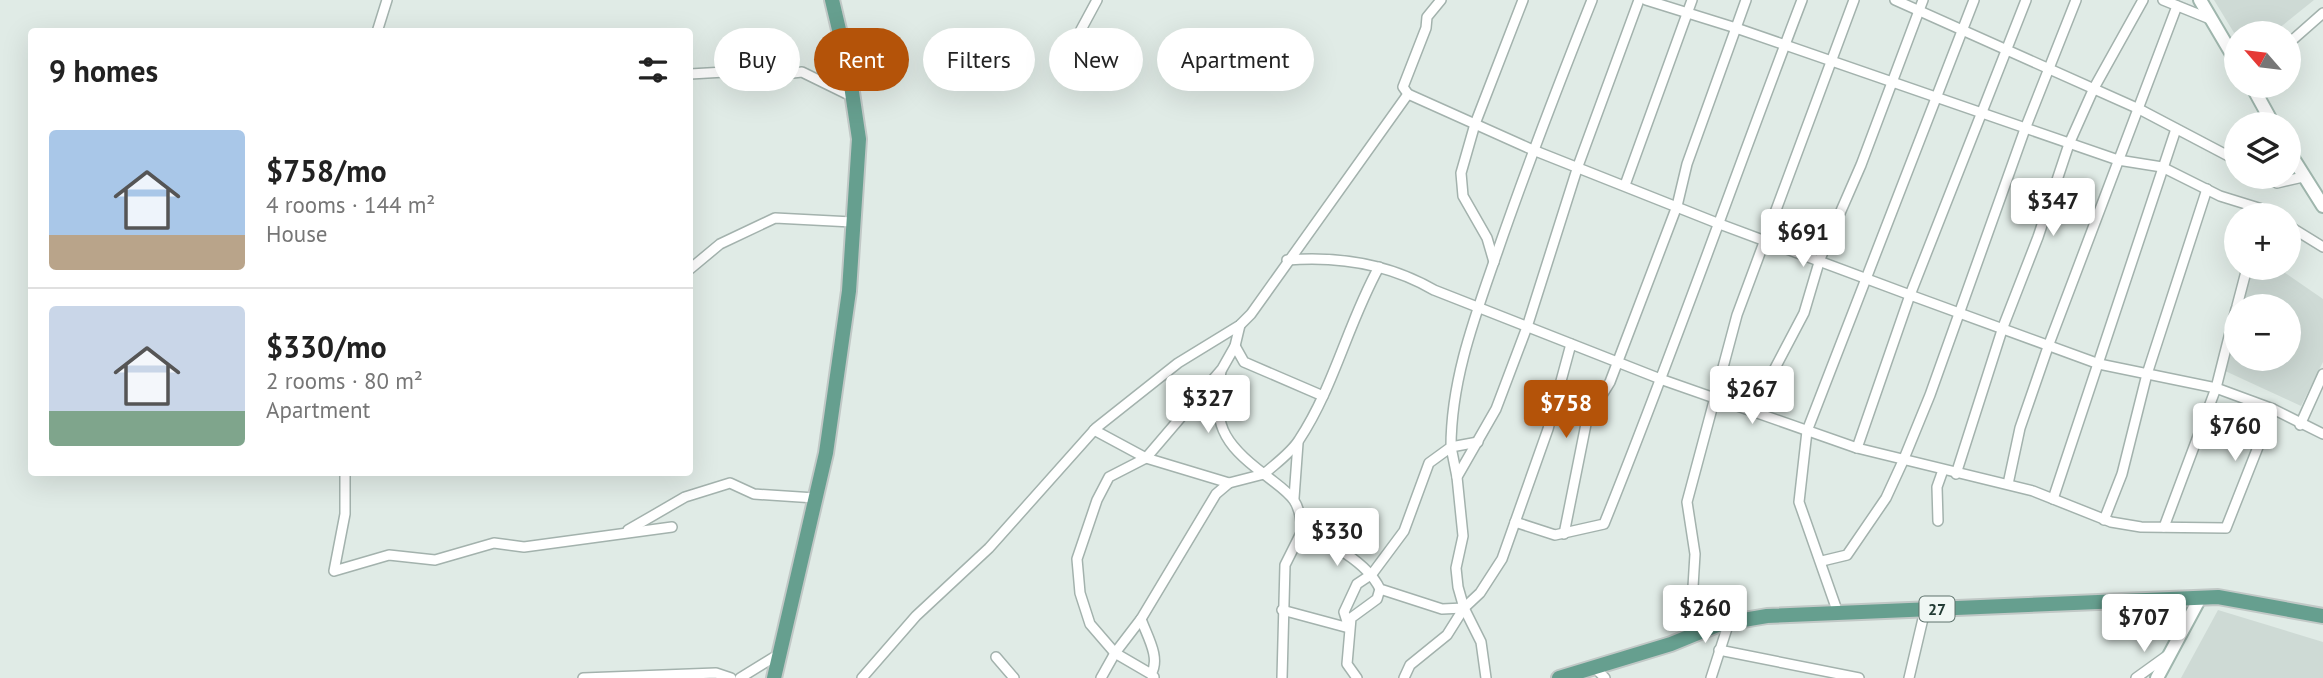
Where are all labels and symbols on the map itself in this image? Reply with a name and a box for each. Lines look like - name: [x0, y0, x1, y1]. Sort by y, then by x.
- north arrow: [2224, 21, 2301, 98]
- pin: $347: [2012, 178, 2094, 238]
- pin: $691: [1762, 210, 1844, 269]
- pin: $267: [1711, 366, 1793, 426]
- pin: $327: [1167, 376, 1249, 435]
- pin: $758: [1525, 380, 1607, 440]
- pin: $760: [2194, 404, 2276, 463]
- pin: $330: [1296, 508, 1378, 568]
- pin: $260: [1664, 586, 1746, 645]
- pin: $707: [2103, 594, 2185, 654]
- road number: 27: [1920, 596, 1954, 622]

